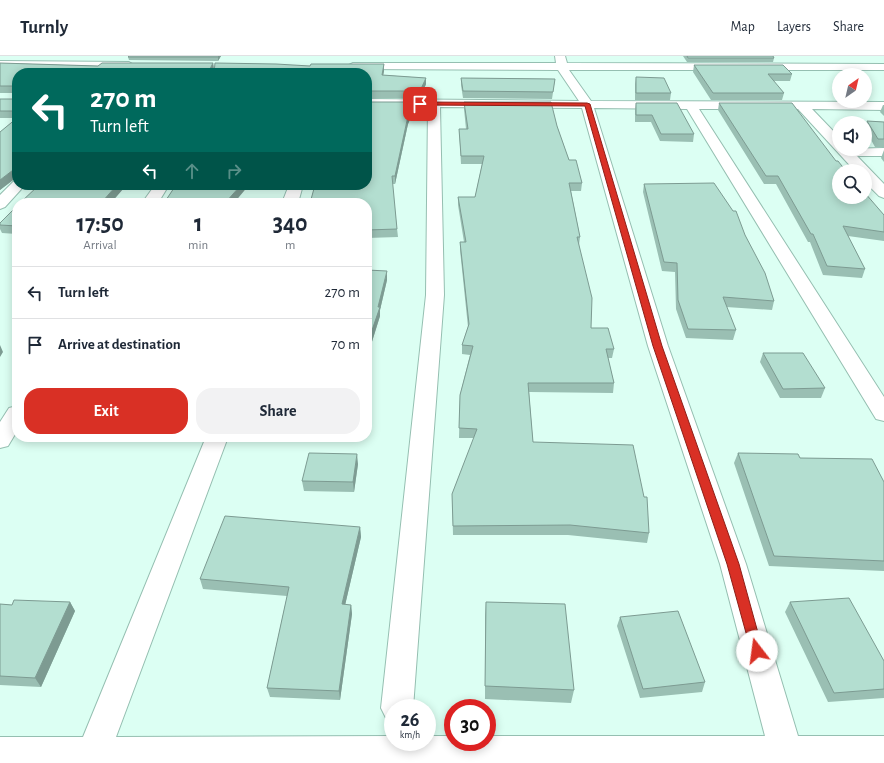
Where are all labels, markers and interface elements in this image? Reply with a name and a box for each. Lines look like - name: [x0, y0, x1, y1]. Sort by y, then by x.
- text: Turnly: [20, 18, 68, 37]
- text: Map: [730, 20, 755, 34]
- text: Layers: [777, 20, 811, 34]
- text: Share: [833, 20, 864, 34]
- north arrow: [832, 68, 872, 108]
- map controls: [832, 68, 872, 204]
- icon: left: [24, 84, 76, 136]
- text: 270 m: [90, 85, 157, 113]
- pin: [403, 87, 437, 121]
- icon: arrive: [409, 93, 431, 115]
- button: sound: [832, 116, 872, 156]
- text: Turn left: [90, 118, 149, 136]
- icon: left: [139, 160, 161, 182]
- icon: ahead: [181, 160, 203, 182]
- icon: right: [223, 160, 245, 182]
- button: search: [832, 164, 872, 204]
- text: 17:50: [76, 212, 124, 236]
- text: 1: [194, 212, 203, 236]
- text: 340: [273, 212, 308, 236]
- text: Arrival: [83, 239, 117, 252]
- text: min: [188, 239, 208, 252]
- text: m: [285, 239, 295, 252]
- icon: left: [24, 282, 46, 304]
- text: Turn left: [58, 285, 109, 300]
- text: 270 m: [325, 285, 360, 300]
- icon: arrive: [24, 334, 46, 356]
- text: Arrive at destination: [58, 337, 181, 352]
- text: 70 m: [331, 337, 360, 352]
- button: Exit: [24, 388, 188, 434]
- button: Share: [196, 388, 360, 434]
- position arrow: [736, 630, 778, 672]
- speed limit sign: 30: [444, 699, 496, 751]
- text: 26: [400, 710, 420, 730]
- text: km/h: [400, 730, 420, 740]

